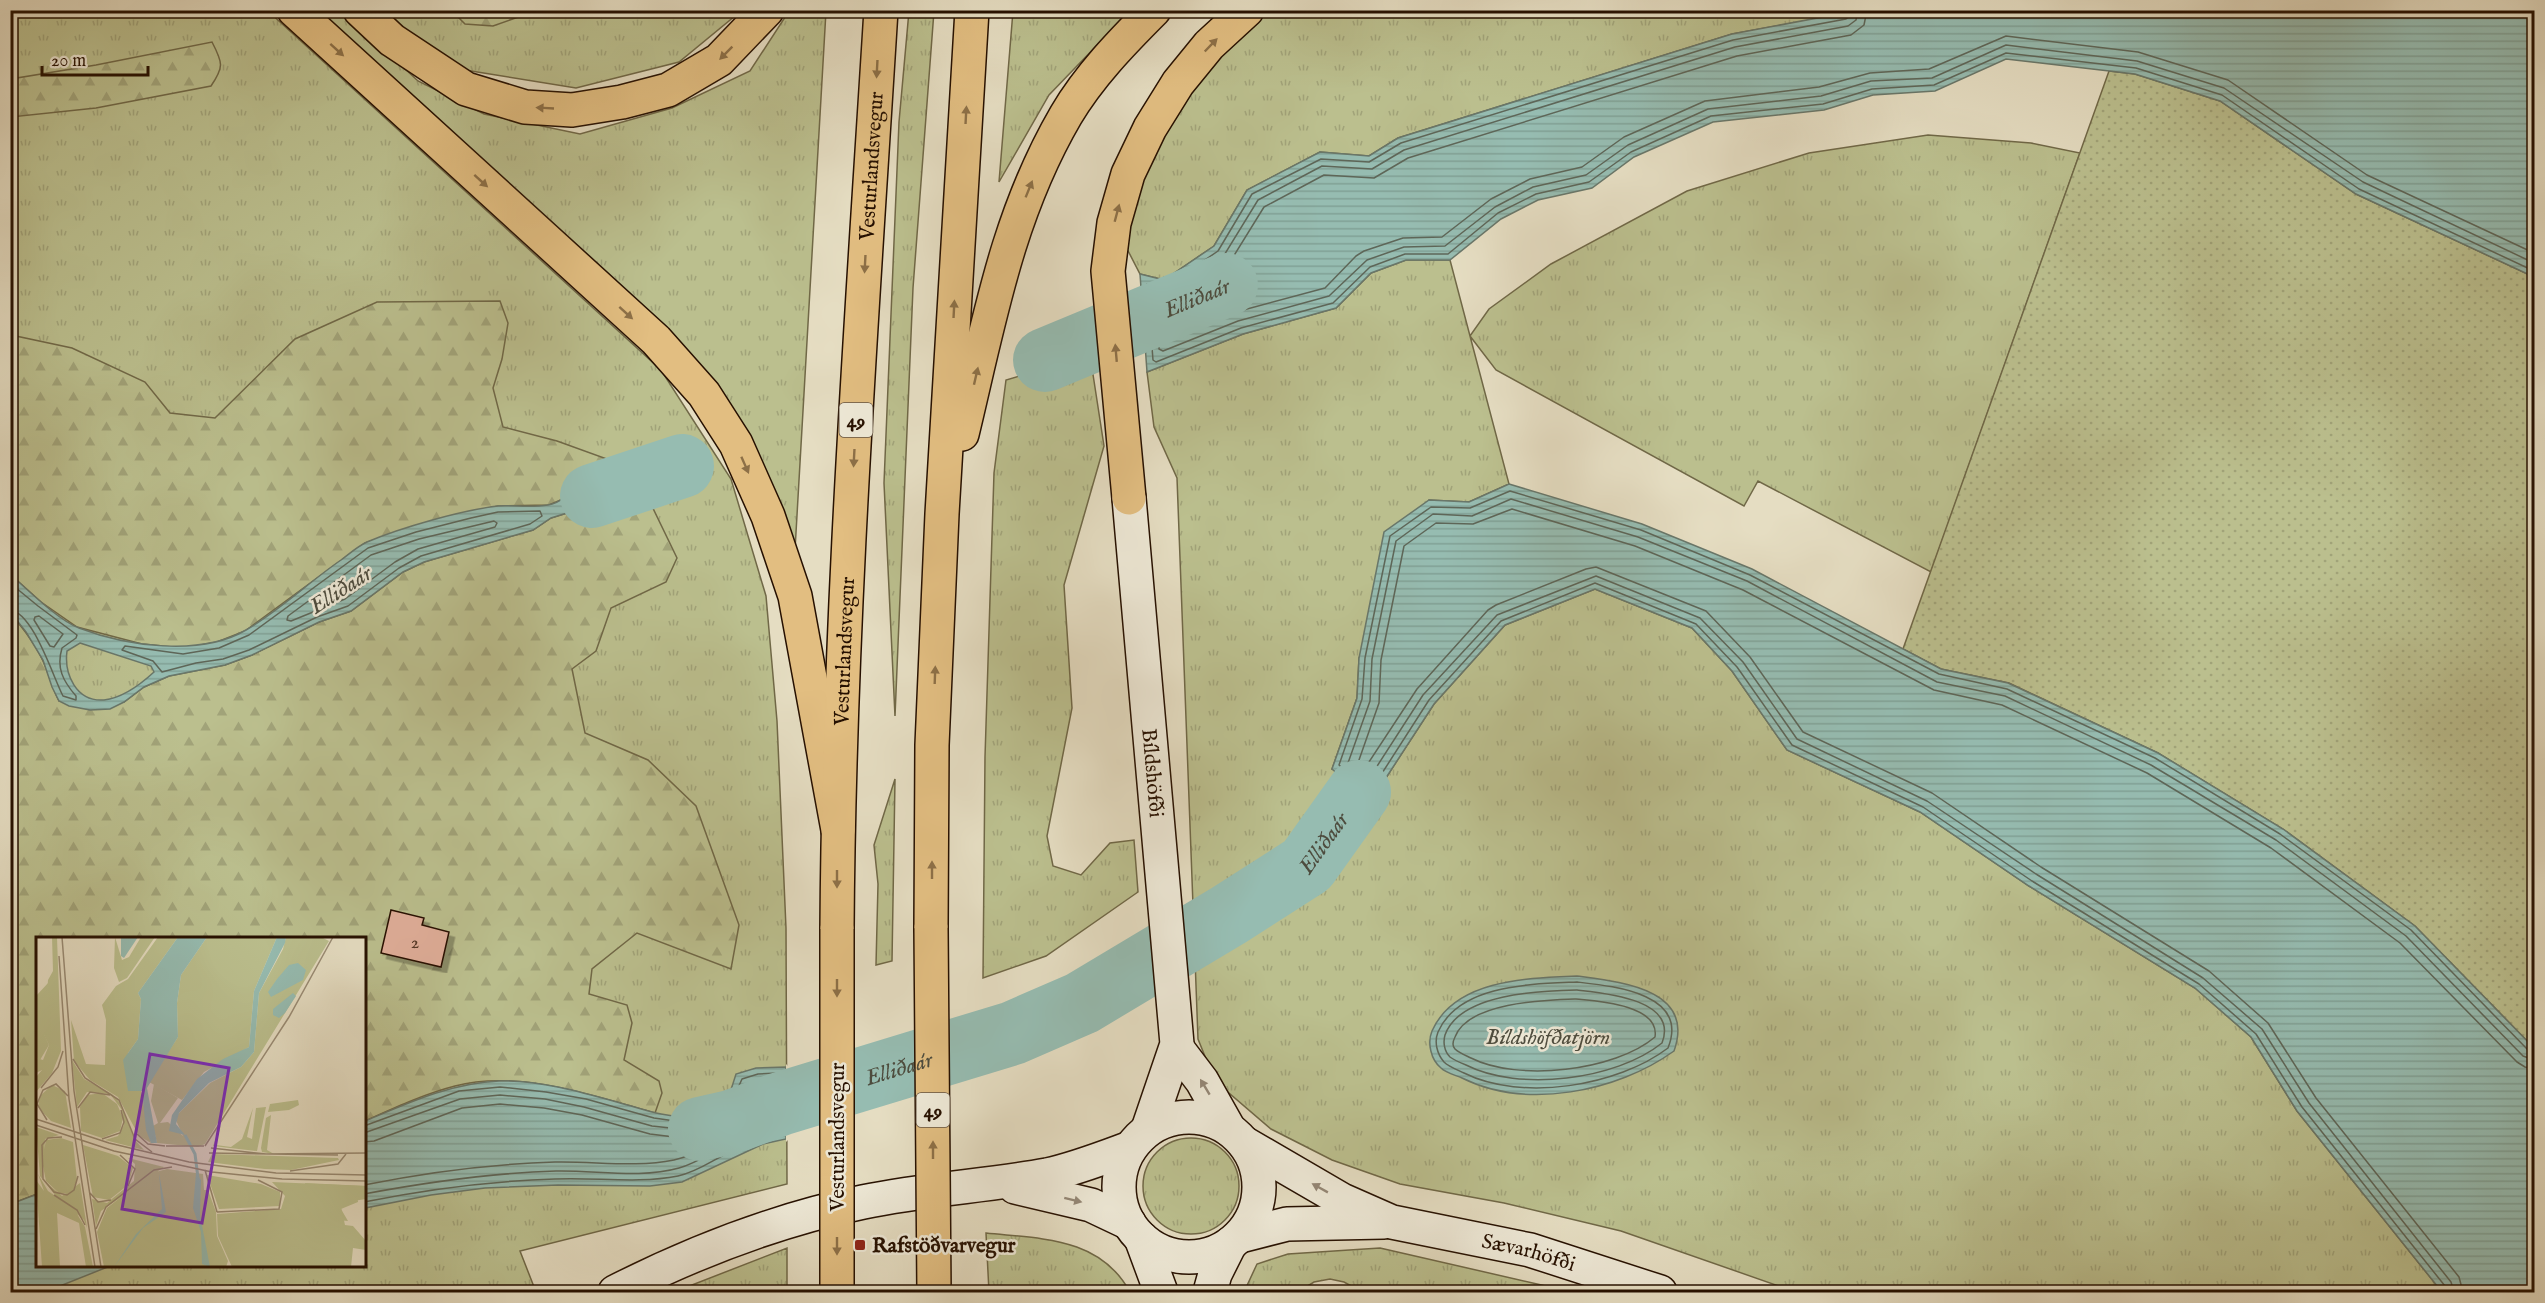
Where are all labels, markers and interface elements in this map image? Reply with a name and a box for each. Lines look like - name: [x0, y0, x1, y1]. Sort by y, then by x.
- one-way arrow: [1203, 38, 1217, 52]
- scale bar: [42, 39, 148, 77]
- one-way arrow: [330, 43, 345, 57]
- one-way arrow: [720, 45, 734, 59]
- text: 20 m: [51, 50, 86, 73]
- one-way arrow: [872, 59, 882, 78]
- street label: Vesturlandsvegur: [854, 90, 891, 242]
- one-way arrow: [535, 103, 554, 113]
- one-way arrow: [961, 105, 971, 124]
- one-way arrow: [474, 174, 488, 188]
- one-way arrow: [1025, 180, 1034, 198]
- one-way arrow: [1113, 204, 1122, 222]
- one-way arrow: [861, 254, 870, 273]
- water label: Elliðaár: [1159, 272, 1236, 326]
- one-way arrow: [950, 300, 959, 319]
- one-way arrow: [618, 306, 633, 320]
- one-way arrow: [1111, 344, 1121, 363]
- one-way arrow: [972, 366, 981, 385]
- road number: 49: [840, 403, 872, 437]
- one-way arrow: [849, 449, 858, 468]
- one-way arrow: [740, 456, 750, 474]
- water label: Elliðaár: [304, 559, 379, 622]
- street label: Vesturlandsvegur: [829, 576, 862, 727]
- one-way arrow: [931, 665, 940, 684]
- street label: Bíldshöfði: [1134, 727, 1169, 819]
- water label: Elliðaár: [1292, 807, 1357, 881]
- one-way arrow: [927, 860, 937, 879]
- one-way arrow: [833, 870, 842, 889]
- house number: 2: [411, 932, 419, 955]
- inset map: [36, 937, 366, 1267]
- one-way arrow: [832, 978, 842, 997]
- water label: Bíldshöfðatjörn: [1486, 1024, 1610, 1052]
- water label: Elliðaár: [861, 1046, 938, 1093]
- street label: Vesturlandsvegur: [825, 1062, 852, 1212]
- one-way arrow: [1200, 1079, 1211, 1095]
- road number: 49: [916, 1093, 950, 1127]
- one-way arrow: [928, 1141, 938, 1160]
- one-way arrow: [1311, 1183, 1328, 1193]
- one-way arrow: [1064, 1196, 1082, 1205]
- street label: Sævarhöfði: [1479, 1229, 1579, 1279]
- place label: Rafstöðvarvegur: [872, 1233, 1016, 1260]
- one-way arrow: [832, 1236, 842, 1255]
- marker: Rafstöðvarvegur: [853, 1238, 867, 1252]

